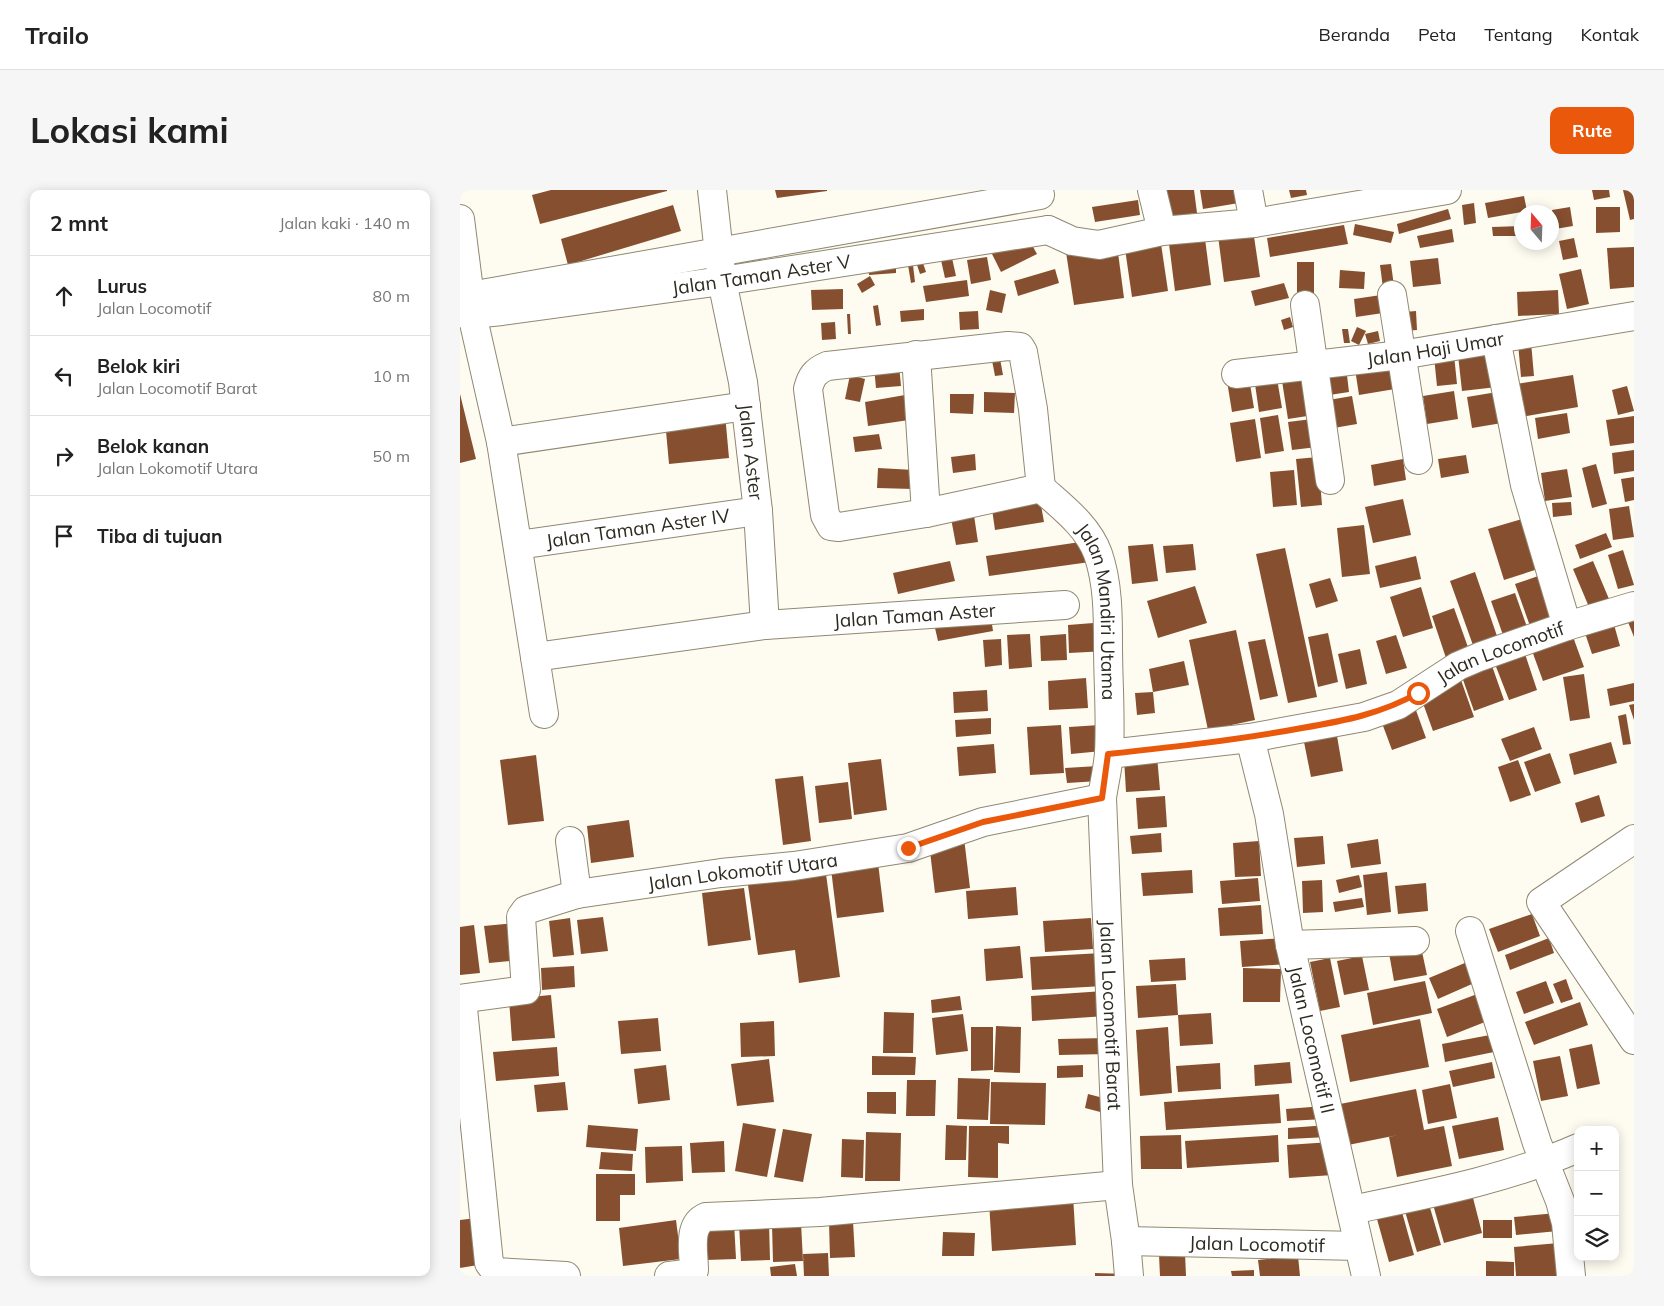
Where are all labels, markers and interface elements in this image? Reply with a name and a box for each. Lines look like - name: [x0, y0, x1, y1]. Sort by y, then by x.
- text: Trailo: [25, 20, 89, 50]
- text: Beranda: [1319, 23, 1390, 46]
- text: Peta: [1418, 23, 1456, 46]
- text: Tentang: [1484, 23, 1553, 46]
- text: Kontak: [1581, 23, 1639, 46]
- button: Rute: [1550, 107, 1634, 154]
- text: Lokasi kami: [30, 108, 229, 152]
- north arrow: [1514, 205, 1559, 250]
- text: 2 mnt: [50, 210, 108, 236]
- text: Jalan kaki · 140 m: [279, 213, 410, 233]
- street label: Jalan Taman Aster V: [670, 249, 853, 300]
- text: Lurus: [97, 274, 147, 298]
- icon: ahead: [50, 282, 78, 310]
- text: 80 m: [373, 286, 410, 306]
- text: Jalan Locomotif: [97, 298, 211, 318]
- street label: Jalan Haji Umar: [1365, 326, 1506, 371]
- text: Belok kiri: [97, 354, 180, 378]
- icon: left: [50, 362, 78, 390]
- text: 10 m: [373, 366, 410, 386]
- text: Jalan Locomotif Barat: [97, 378, 257, 398]
- street label: Jalan Aster: [734, 402, 769, 501]
- text: Belok kanan: [97, 434, 209, 458]
- icon: right: [50, 442, 78, 470]
- text: 50 m: [373, 446, 410, 466]
- text: Jalan Lokomotif Utara: [97, 458, 258, 478]
- street label: Jalan Taman Aster IV: [544, 503, 732, 553]
- street label: Jalan Mandiri Utama: [1071, 518, 1121, 701]
- icon: arrive: [50, 522, 78, 550]
- text: Tiba di tujuan: [97, 524, 222, 548]
- street label: Jalan Taman Aster: [833, 598, 996, 632]
- street label: Jalan Locomotif: [1432, 616, 1568, 689]
- route start: [1407, 682, 1430, 705]
- route end: [897, 837, 920, 860]
- street label: Jalan Lokomotif Utara: [646, 847, 839, 896]
- street label: Jalan Locomotif Barat: [1095, 920, 1127, 1111]
- street label: Jalan Locomotif II: [1283, 963, 1340, 1116]
- map controls: [1574, 1126, 1619, 1261]
- button: +: [1574, 1126, 1619, 1171]
- button: −: [1574, 1171, 1619, 1216]
- button: layers: [1574, 1216, 1619, 1261]
- street label: Jalan Locomotif: [1189, 1230, 1326, 1257]

